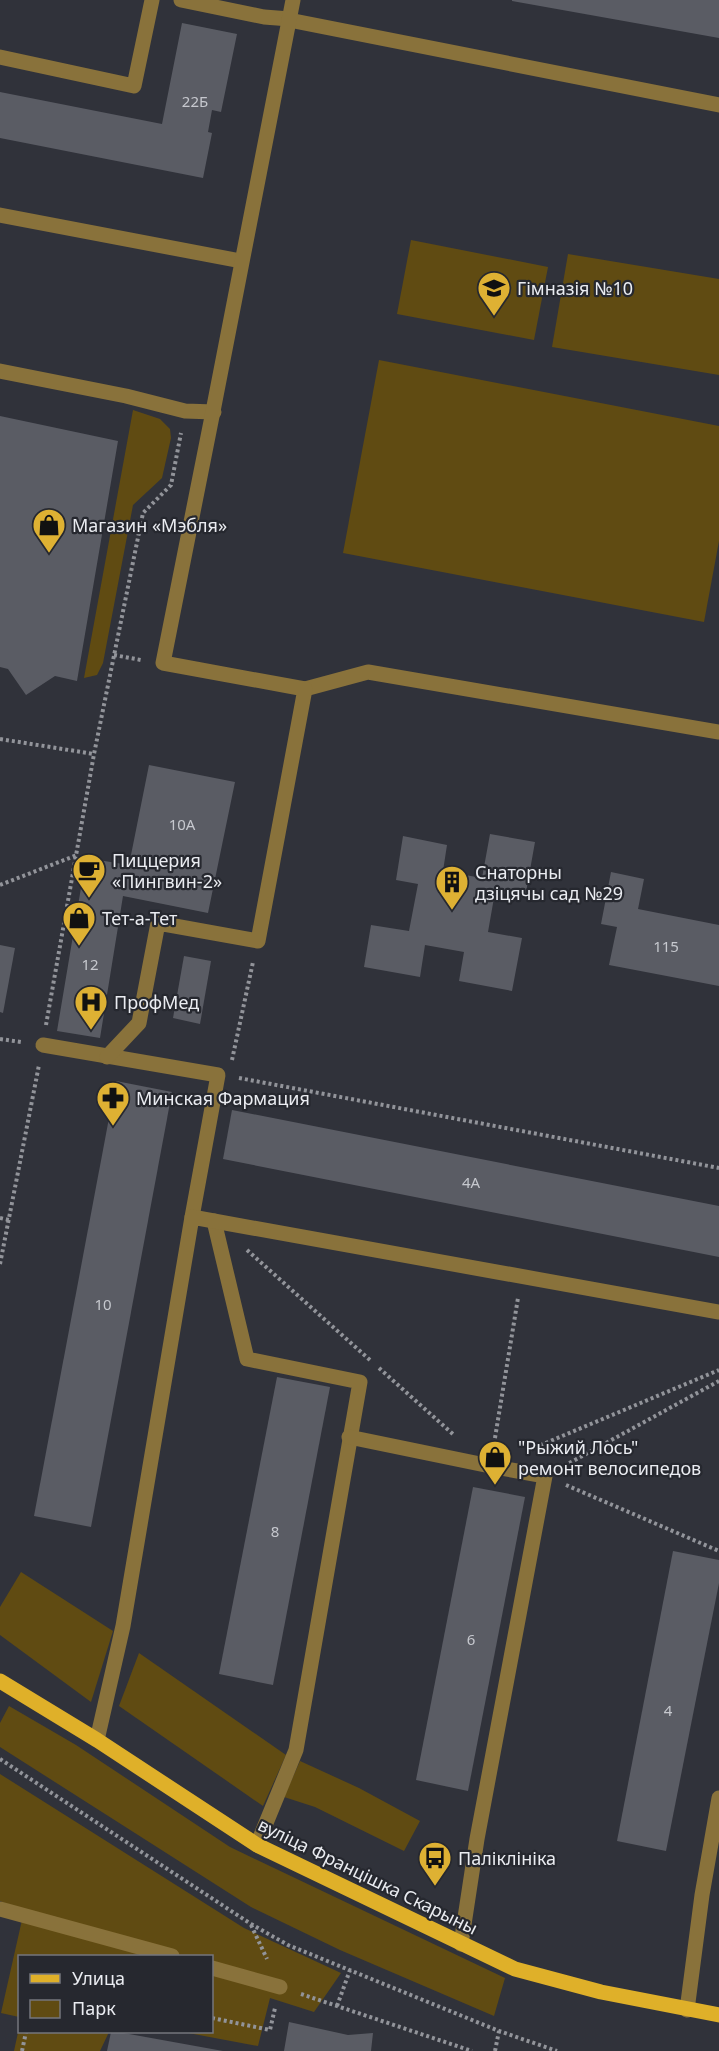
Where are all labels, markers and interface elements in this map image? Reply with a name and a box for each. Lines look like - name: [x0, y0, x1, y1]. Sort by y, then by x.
- house number: 22Б: [182, 91, 208, 111]
- school or university icon: Гімназія №10: [476, 270, 512, 317]
- place label: Гімназія №10: [517, 276, 633, 300]
- shop icon: Магазин «Мэбля»: [31, 507, 67, 554]
- place label: Магазин «Мэбля»: [72, 513, 227, 537]
- house number: 10А: [169, 814, 196, 834]
- place label: Пиццерия «Пингвин-2»: [112, 848, 222, 893]
- cafe icon: Пиццерия «Пингвин-2»: [71, 852, 107, 899]
- place label: Снаторны дзіцячы сад №29: [475, 860, 623, 905]
- building icon: Снаторны дзіцячы сад №29: [434, 864, 470, 911]
- shop icon: Тет-а-Тет: [61, 900, 97, 947]
- place label: Тет-а-Тет: [102, 906, 178, 930]
- house number: 115: [653, 936, 679, 956]
- house number: 12: [81, 954, 99, 974]
- hospital icon: ПрофМед: [73, 984, 109, 1031]
- place label: ПрофМед: [114, 990, 199, 1014]
- pharmacy icon: Минская Фармация: [95, 1080, 131, 1127]
- place label: Минская Фармация: [136, 1086, 310, 1110]
- house number: 4А: [462, 1172, 481, 1192]
- house number: 10: [94, 1294, 112, 1314]
- place label: "Рыжий Лось" ремонт велосипедов: [518, 1435, 701, 1480]
- shop icon: "Рыжий Лось" ремонт велосипедов: [477, 1439, 513, 1486]
- house number: 8: [271, 1521, 279, 1541]
- house number: 6: [467, 1629, 475, 1649]
- house number: 4: [664, 1700, 673, 1720]
- street label: вуліца Францішка Скарыны: [254, 1812, 482, 1940]
- bus stop icon: Паліклініка: [417, 1840, 453, 1887]
- place label: Паліклініка: [458, 1846, 556, 1870]
- legend: [18, 1955, 213, 2033]
- text: Улица: [72, 1966, 125, 1990]
- text: Парк: [72, 1996, 116, 2020]

